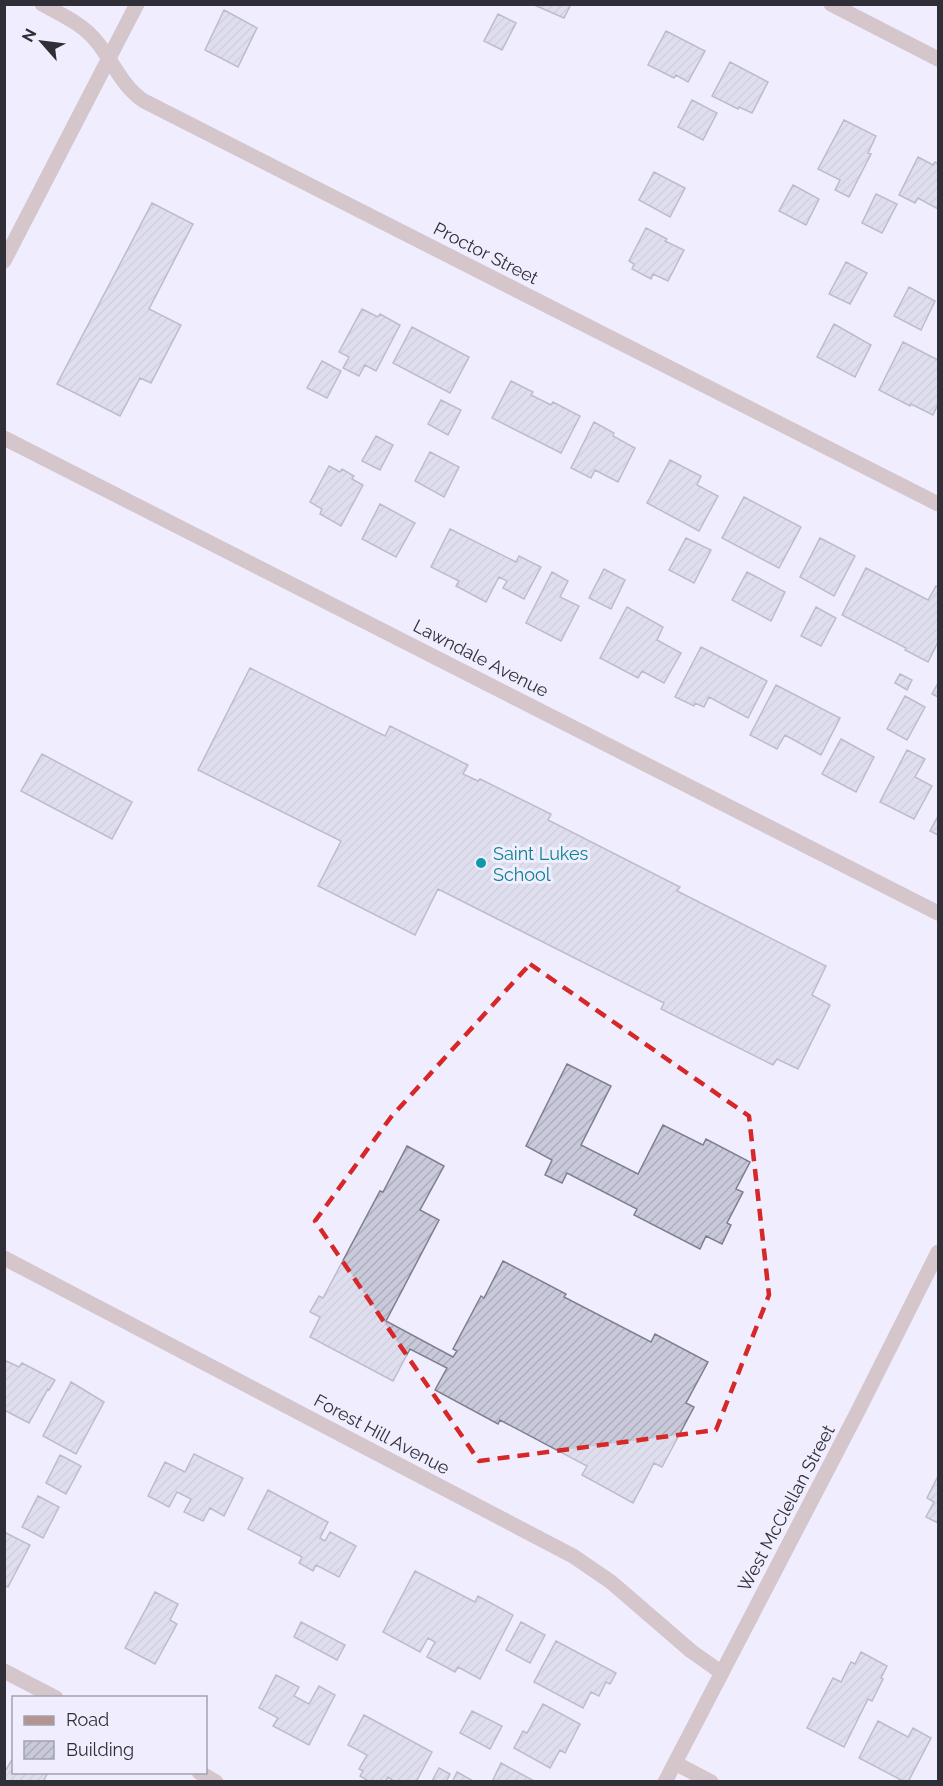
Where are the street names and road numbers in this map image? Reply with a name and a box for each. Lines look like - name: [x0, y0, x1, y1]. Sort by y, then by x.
- street label: Proctor Street: [430, 218, 542, 288]
- street label: Lawndale Avenue: [410, 615, 552, 701]
- street label: Forest Hill Avenue: [311, 1389, 454, 1479]
- street label: West McClellan Street: [733, 1421, 839, 1595]

